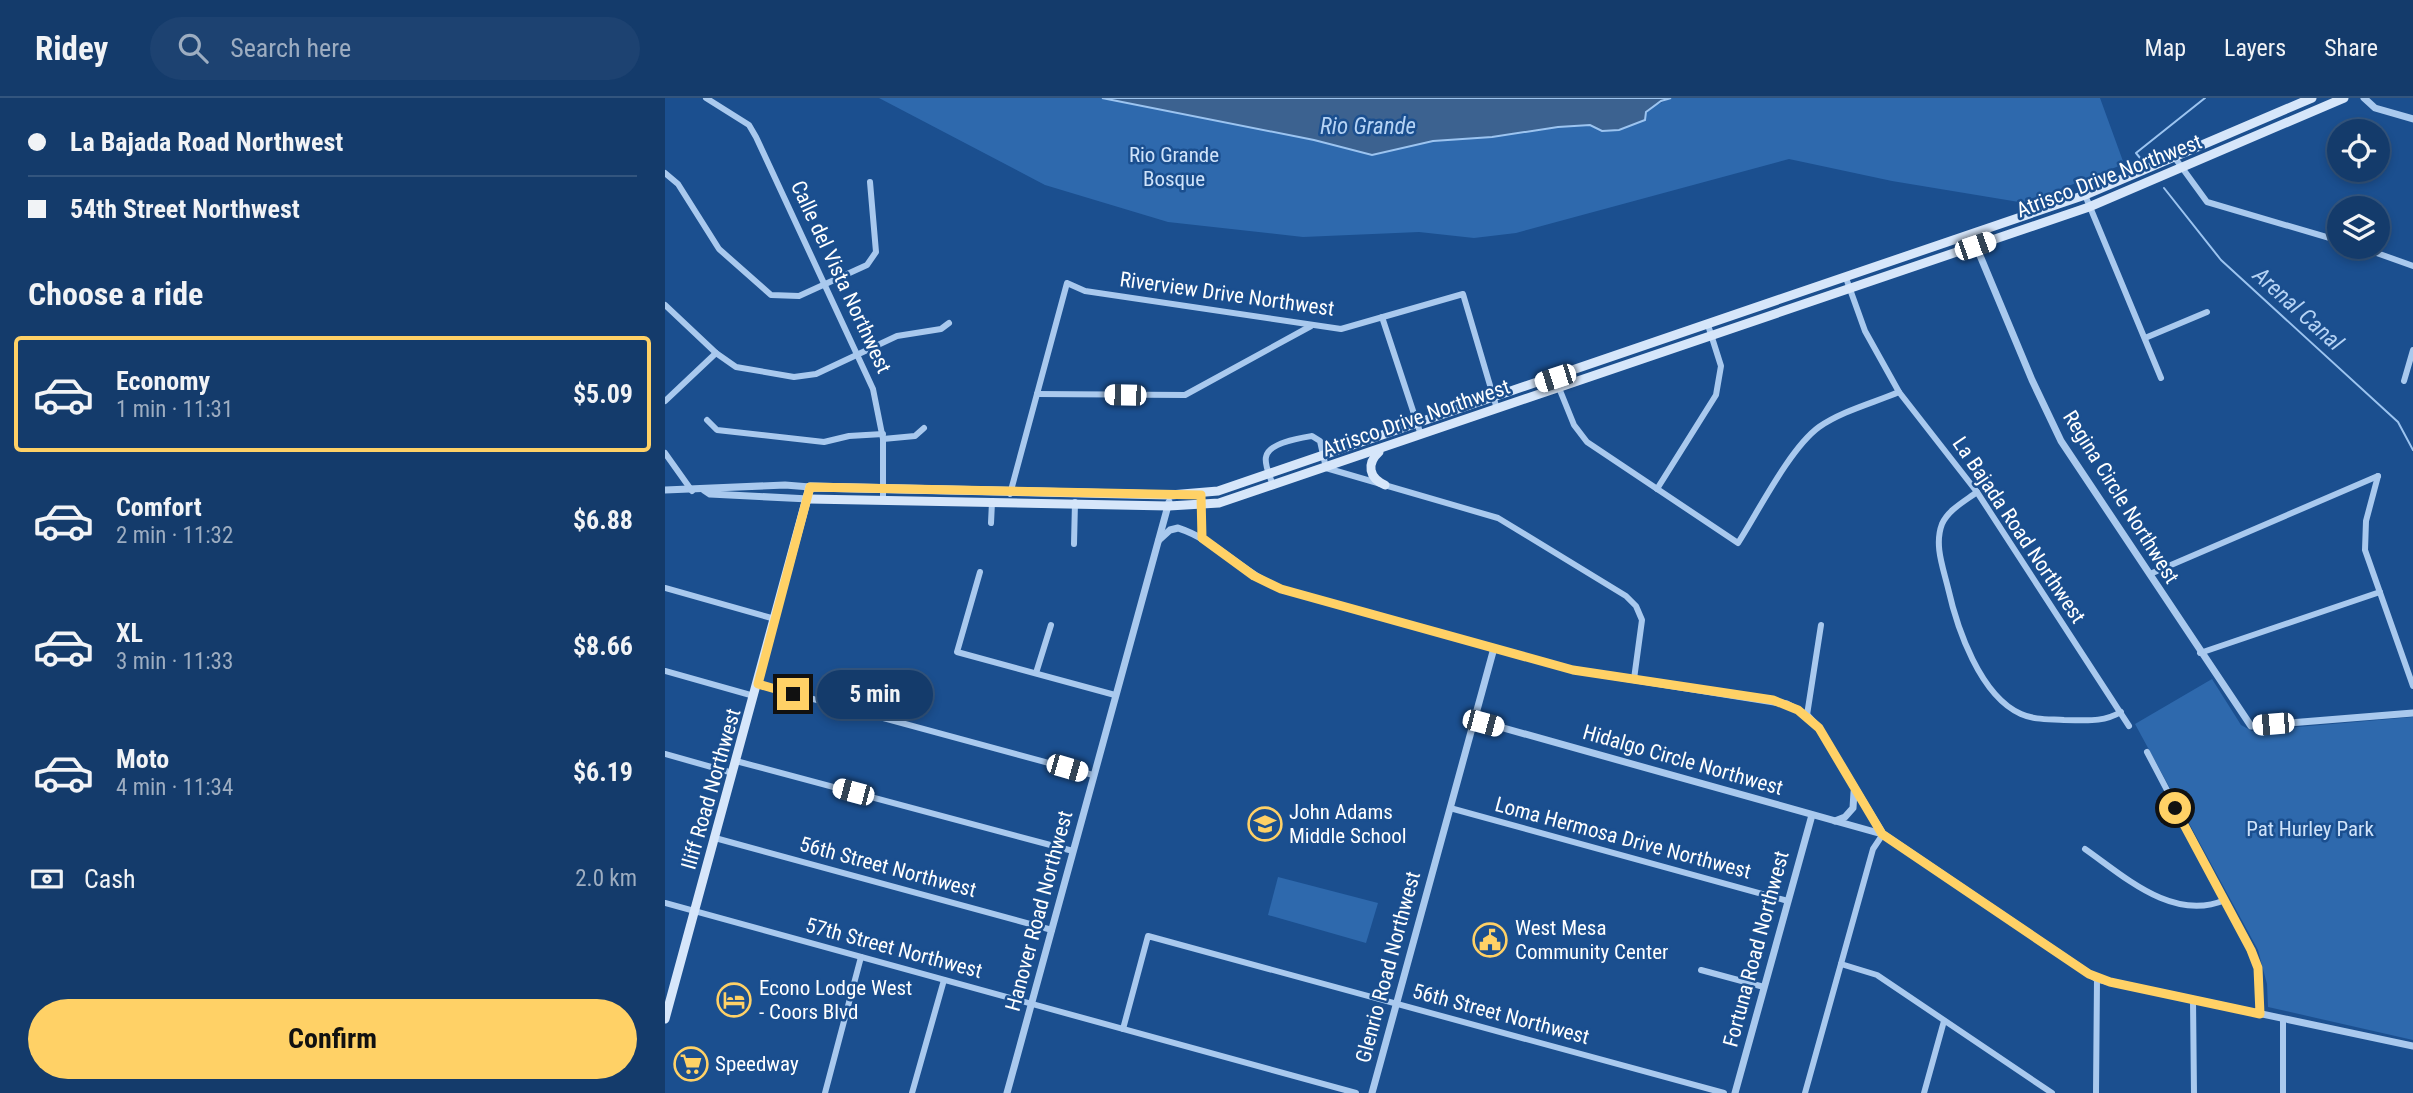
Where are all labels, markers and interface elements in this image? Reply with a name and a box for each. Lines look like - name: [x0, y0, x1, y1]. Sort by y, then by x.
- search box: [150, 17, 640, 80]
- text: Ridey: [35, 29, 108, 68]
- icon: search: [174, 29, 212, 67]
- text: Search here: [230, 33, 351, 63]
- text: Map: [2145, 34, 2186, 62]
- text: Layers: [2224, 34, 2286, 62]
- text: Share: [2324, 34, 2378, 62]
- water label: Rio Grande: [1320, 113, 1416, 140]
- map controls: [2327, 119, 2390, 259]
- button: locate: [2327, 119, 2390, 182]
- text: La Bajada Road Northwest: [70, 127, 343, 157]
- street label: Atrisco Drive Northwest: [2013, 130, 2205, 222]
- park label: Rio Grande Bosque: [1129, 143, 1219, 191]
- street label: Calle del Vista Northwest: [786, 177, 896, 377]
- text: 54th Street Northwest: [70, 194, 300, 224]
- button: layers: [2327, 196, 2390, 259]
- car: [1952, 229, 1999, 263]
- water label: Arenal Canal: [2247, 261, 2349, 357]
- street label: Riverview Drive Northwest: [1118, 267, 1336, 321]
- text: Choose a ride: [28, 275, 203, 313]
- car: [1532, 362, 1579, 394]
- icon: car: [32, 363, 95, 426]
- text: Economy: [116, 366, 210, 396]
- street label: Atrisco Drive Northwest: [1319, 375, 1513, 461]
- text: $5.09: [573, 379, 633, 409]
- car: [1104, 384, 1147, 406]
- text: 1 min · 11:31: [116, 396, 233, 423]
- street label: Regina Circle Northwest: [2058, 406, 2184, 588]
- street label: La Bajada Road Northwest: [1948, 432, 2090, 628]
- icon: car: [32, 489, 95, 552]
- text: Comfort: [116, 492, 202, 522]
- text: $6.88: [573, 505, 633, 535]
- text: 2 min · 11:32: [116, 522, 233, 549]
- icon: car: [32, 615, 95, 678]
- text: XL: [116, 618, 143, 648]
- text: $8.66: [573, 631, 633, 661]
- text: 3 min · 11:33: [116, 648, 233, 675]
- callout: 5 min: [817, 670, 933, 718]
- route end: [777, 678, 809, 710]
- text: 5 min: [849, 681, 901, 708]
- street label: Iliff Road Northwest: [677, 706, 745, 872]
- car: [1460, 707, 1507, 739]
- car: [2252, 712, 2295, 736]
- street label: Hidalgo Circle Northwest: [1580, 720, 1786, 800]
- icon: car: [32, 741, 95, 804]
- text: Moto: [116, 744, 169, 774]
- car: [1044, 752, 1091, 784]
- text: $6.19: [573, 757, 633, 787]
- text: 4 min · 11:34: [116, 774, 233, 801]
- car: [830, 776, 877, 808]
- street label: Loma Hermosa Drive Northwest: [1492, 792, 1754, 884]
- route start: [2159, 792, 2191, 824]
- place label: John Adams Middle School: [1289, 800, 1407, 848]
- school or university icon: John Adams Middle School: [1246, 805, 1284, 843]
- street label: Hanover Road Northwest: [1001, 808, 1077, 1014]
- park label: Pat Hurley Park: [2246, 817, 2374, 841]
- street label: 56th Street Northwest: [797, 832, 979, 902]
- street label: Fortuna Road Northwest: [1718, 848, 1794, 1050]
- icon: cash: [28, 860, 66, 898]
- text: Cash: [84, 864, 136, 894]
- text: 2.0 km: [575, 865, 637, 892]
- street label: Glenrio Road Northwest: [1351, 869, 1425, 1065]
- street label: 57th Street Northwest: [803, 913, 985, 983]
- place label: West Mesa Community Center: [1515, 916, 1668, 964]
- public building icon: West Mesa Community Center: [1471, 921, 1509, 959]
- place label: Econo Lodge West - Coors Blvd: [759, 976, 912, 1024]
- street label: 56th Street Northwest: [1410, 979, 1592, 1049]
- hotel icon: Econo Lodge West - Coors Blvd: [715, 981, 753, 1019]
- button: Confirm: [28, 999, 637, 1079]
- supermarket icon: Speedway: [672, 1045, 710, 1083]
- place label: Speedway: [715, 1052, 799, 1076]

